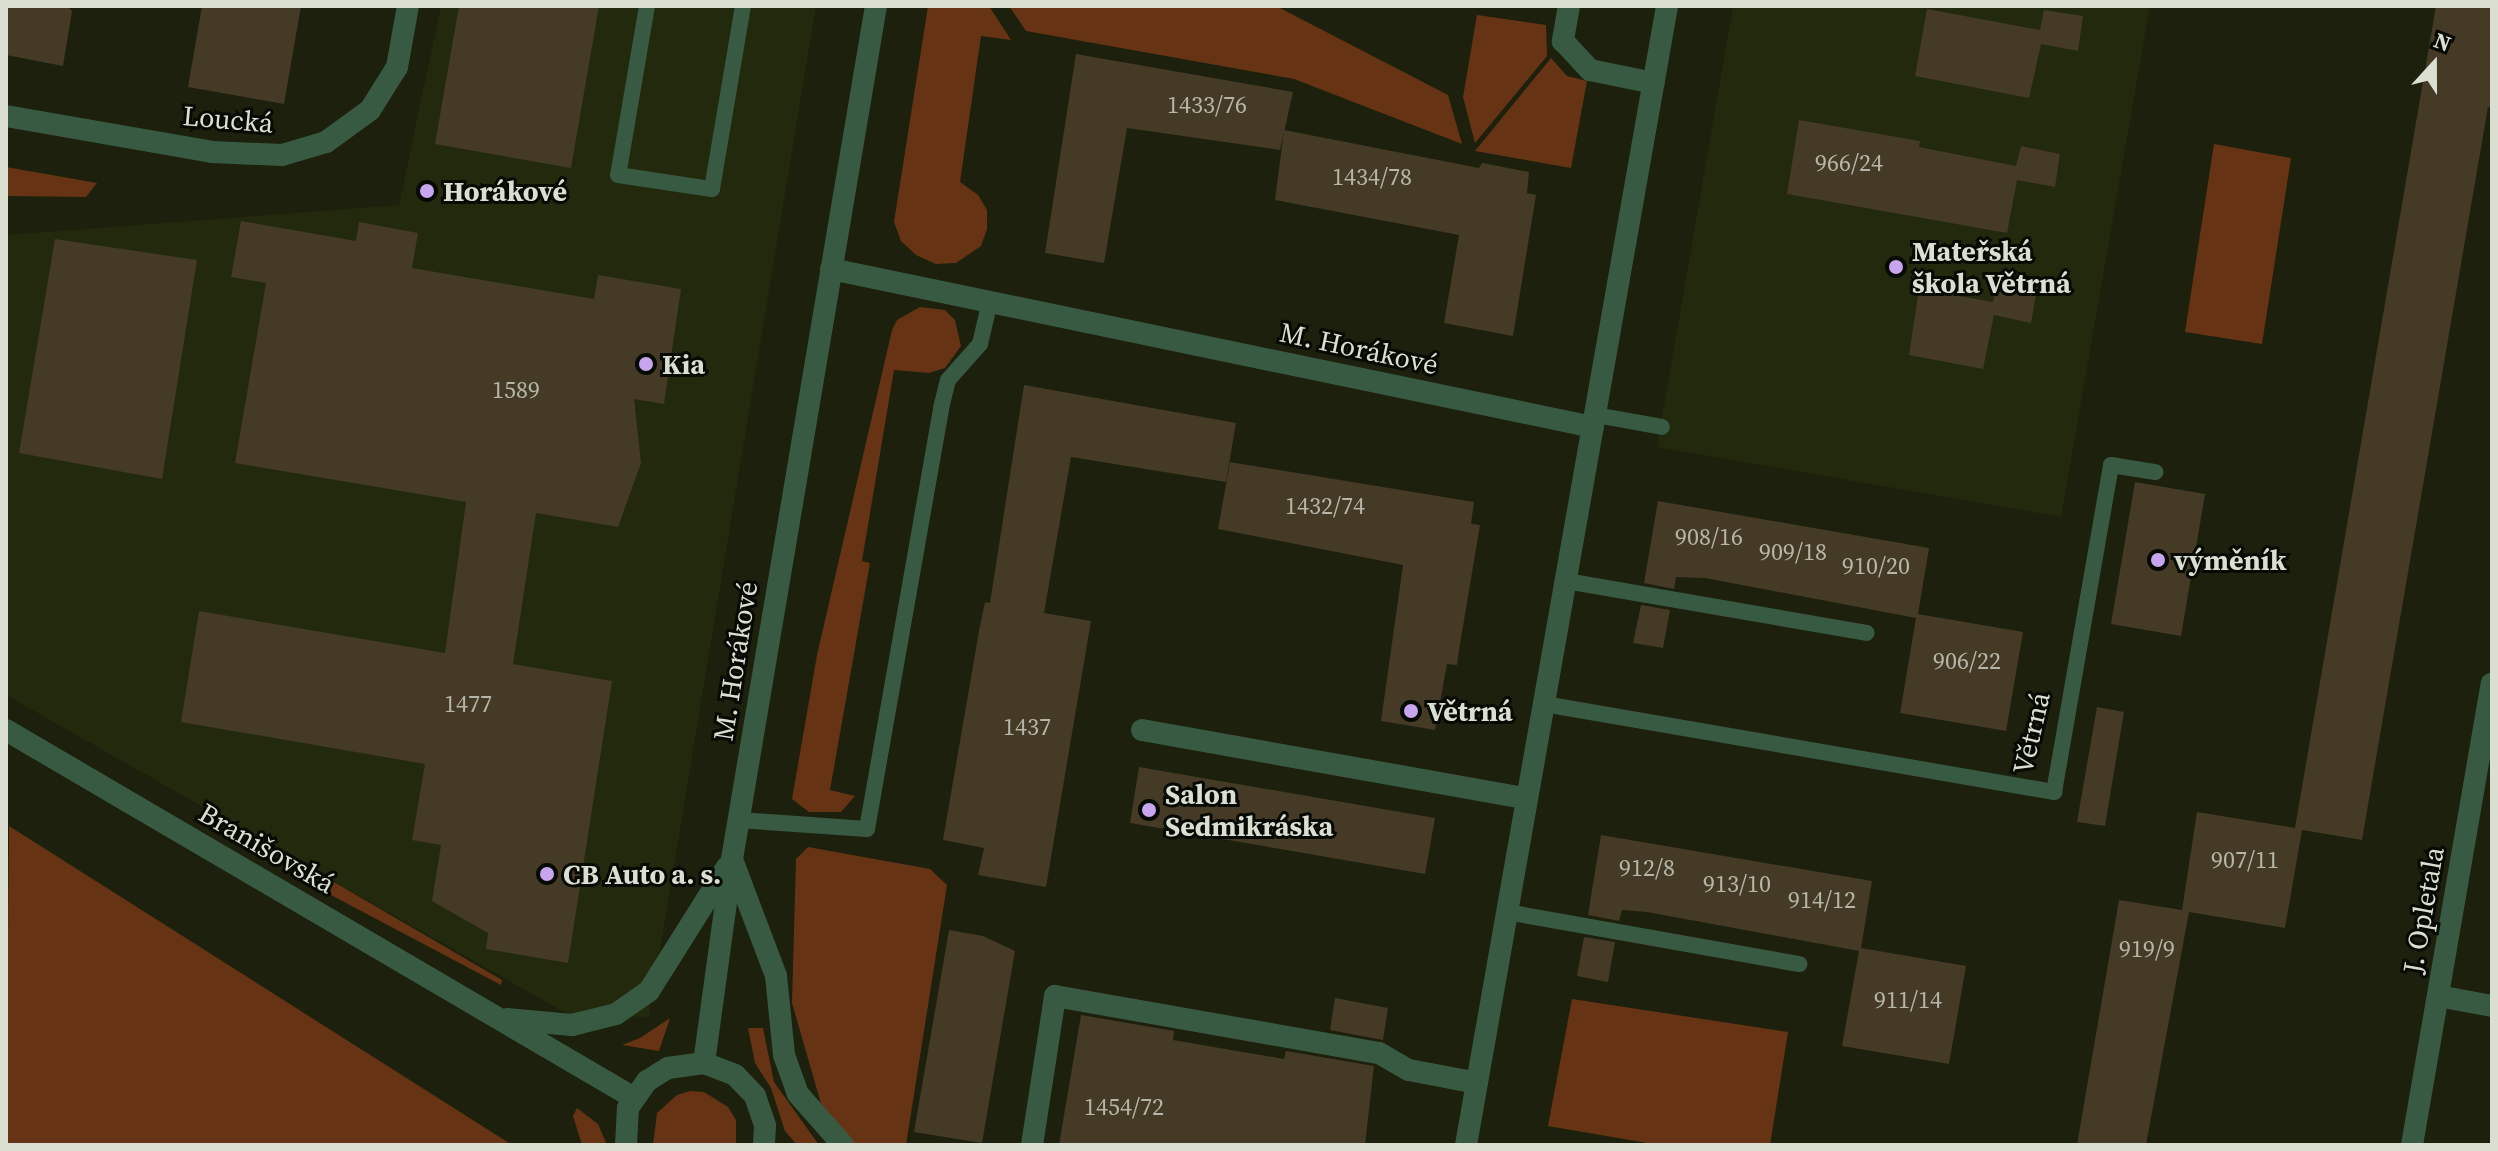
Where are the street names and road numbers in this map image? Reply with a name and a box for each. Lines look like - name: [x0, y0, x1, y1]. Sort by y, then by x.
- street label: Loucká: [181, 98, 275, 140]
- street label: M. Horákové: [1277, 315, 1441, 381]
- street label: M. Horákové: [706, 579, 764, 743]
- street label: Větrná: [2005, 689, 2057, 777]
- street label: Branišovská: [193, 796, 341, 900]
- street label: J. Opletala: [2395, 844, 2451, 976]

